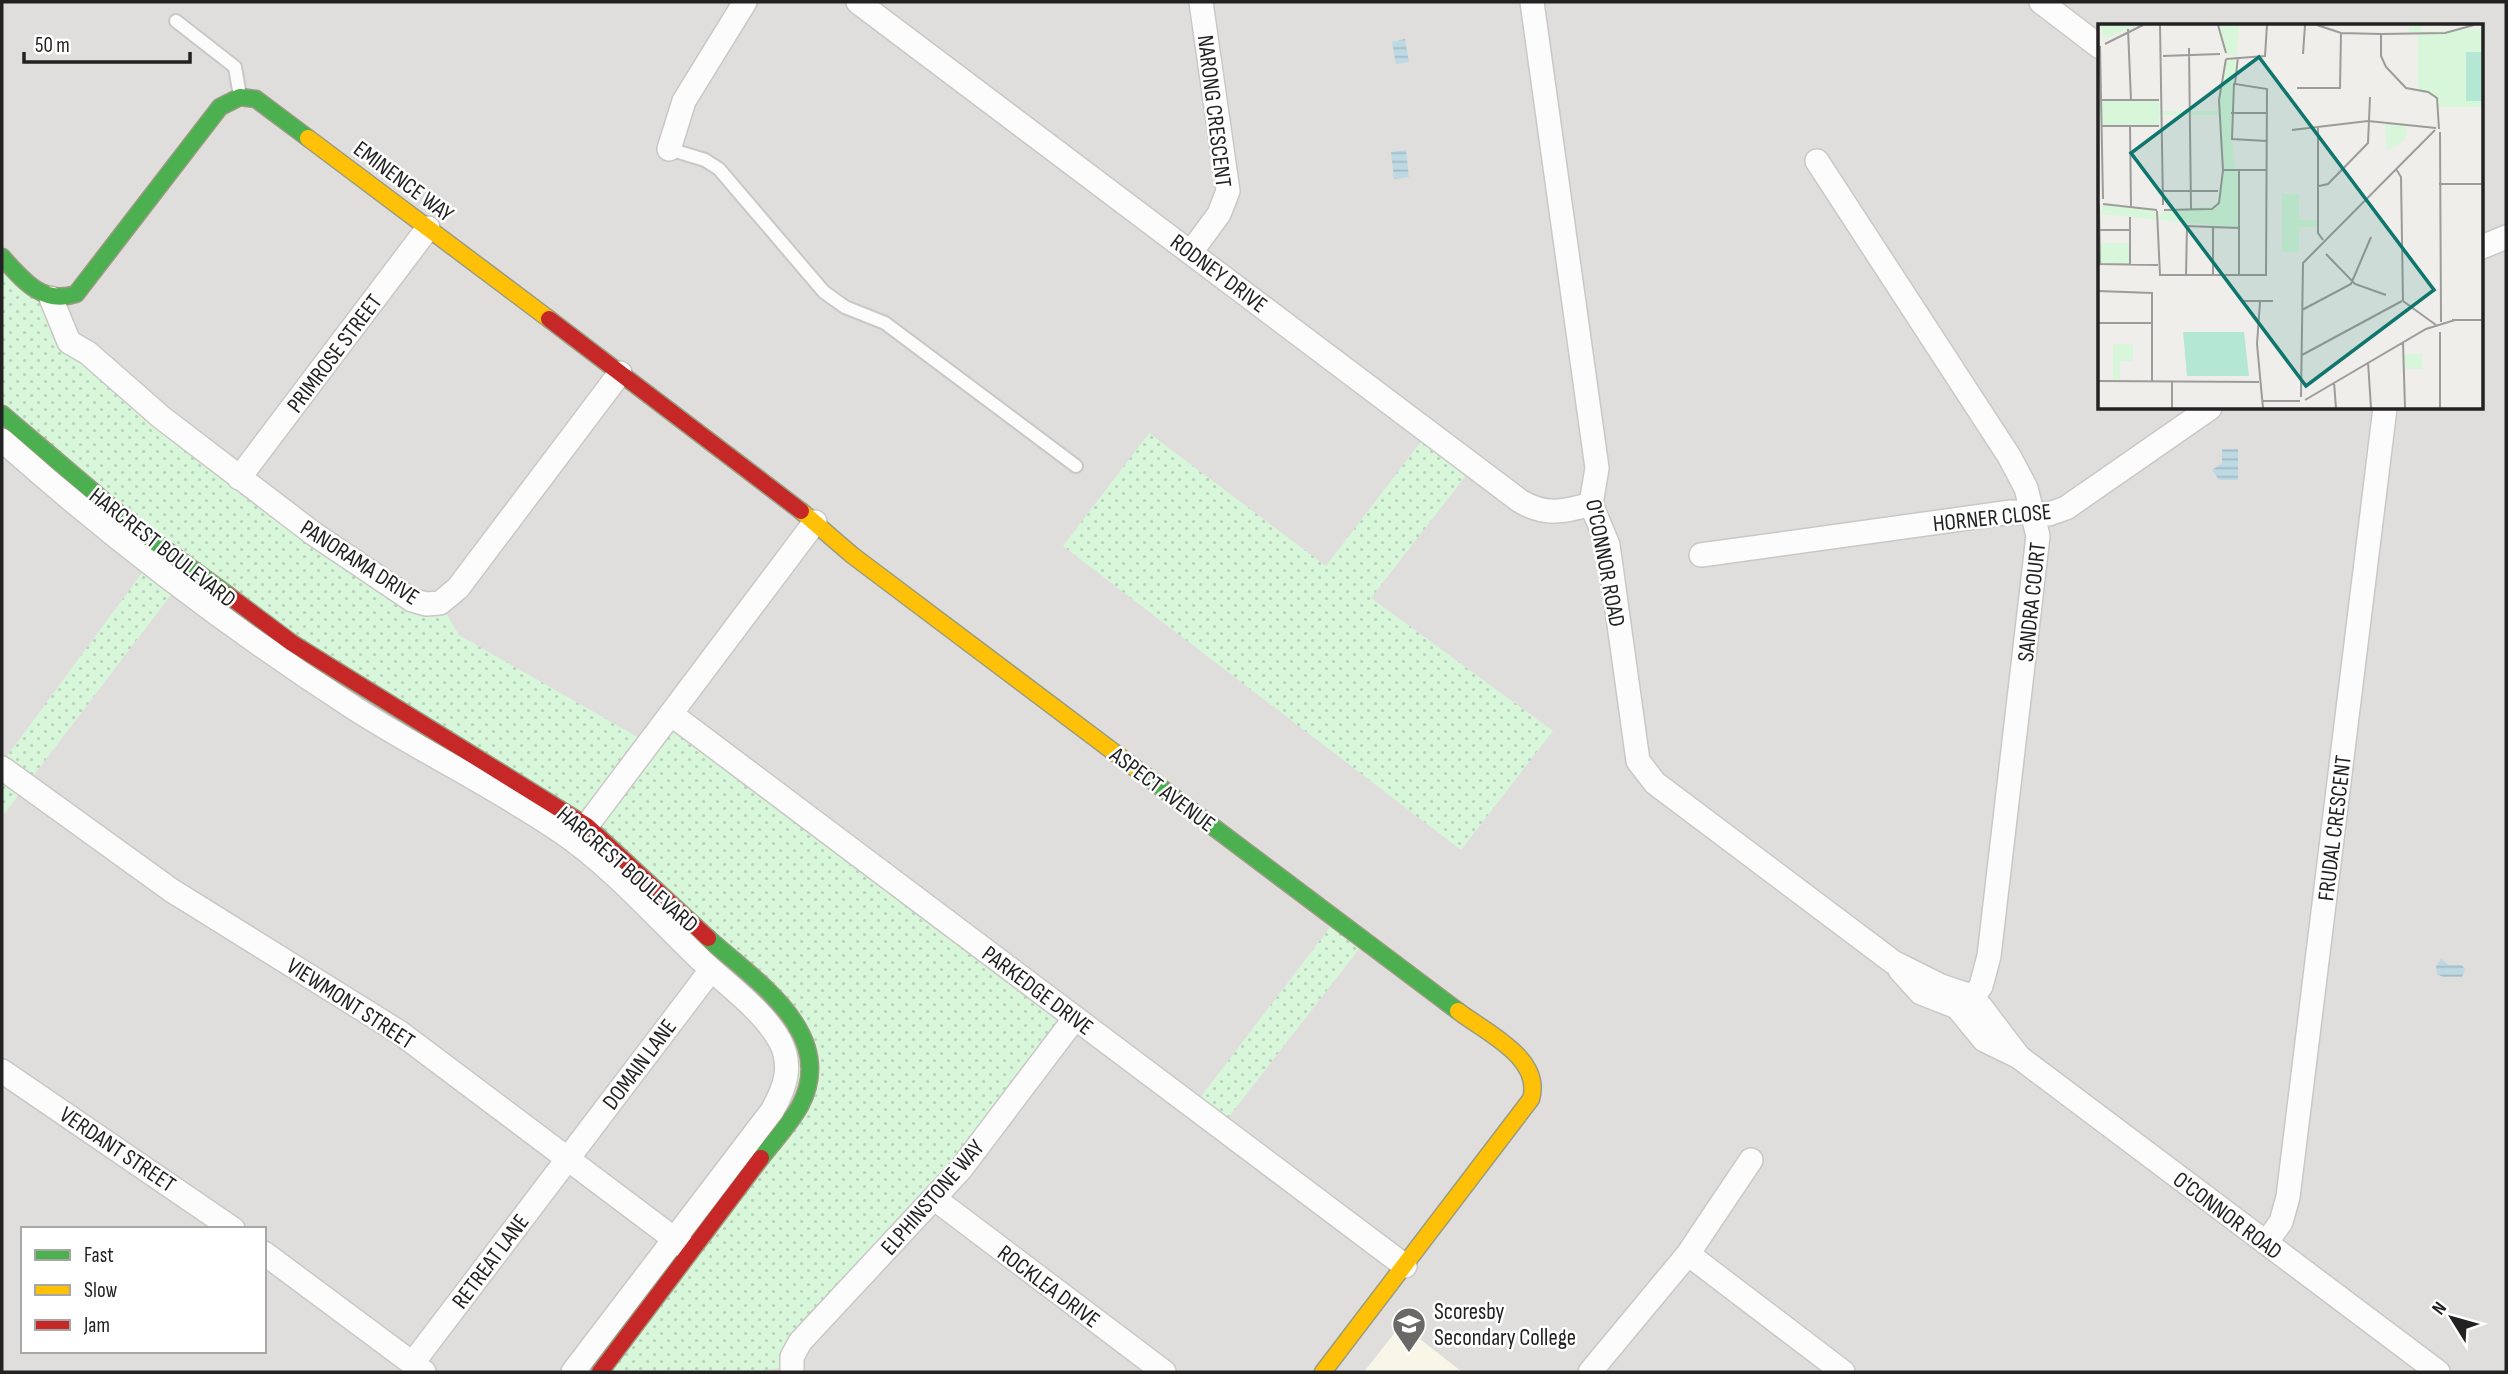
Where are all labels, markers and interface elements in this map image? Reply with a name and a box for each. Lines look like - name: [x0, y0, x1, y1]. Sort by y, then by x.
- scale bar: [24, 21, 191, 65]
- inset map: [2098, 24, 2484, 410]
- text: 50 m: [35, 33, 70, 58]
- street label: NARONG CRESCENT: [1191, 33, 1237, 189]
- street label: EMINENCE WAY: [348, 135, 459, 229]
- street label: RODNEY DRIVE: [1164, 228, 1272, 319]
- street label: PRIMROSE STREET: [281, 289, 388, 418]
- street label: HARCREST BOULEVARD: [83, 482, 241, 614]
- street label: O'CONNOR ROAD: [1579, 497, 1631, 629]
- street label: HORNER CLOSE: [1931, 498, 2053, 538]
- street label: PANORAMA DRIVE: [295, 514, 424, 612]
- street label: SANDRA COURT: [2012, 541, 2052, 663]
- street label: ASPECT AVENUE: [1104, 741, 1220, 838]
- street label: FRUDAL CRESCENT: [2312, 754, 2358, 903]
- street label: HARCREST BOULEVARD: [551, 801, 704, 939]
- street label: PARKEDGE DRIVE: [976, 940, 1098, 1042]
- street label: VIEWMONT STREET: [281, 952, 420, 1056]
- street label: DOMAIN LANE: [597, 1014, 683, 1115]
- street label: VERDANT STREET: [54, 1101, 181, 1199]
- street label: ELPHINSTONE WAY: [875, 1134, 991, 1261]
- street label: O'CONNOR ROAD: [2167, 1166, 2287, 1266]
- street label: RETREAT LANE: [446, 1209, 535, 1314]
- legend: [21, 1227, 266, 1353]
- street label: ROCKLEA DRIVE: [992, 1239, 1105, 1334]
- text: Fast: [84, 1243, 114, 1268]
- text: Slow: [84, 1278, 118, 1303]
- north arrow: [2417, 1283, 2487, 1353]
- place label: Scoresby Secondary College: [1434, 1298, 1576, 1352]
- text: N: [2427, 1298, 2452, 1320]
- school or university icon: Scoresby Secondary College: [1390, 1305, 1428, 1354]
- text: Jam: [83, 1313, 110, 1338]

